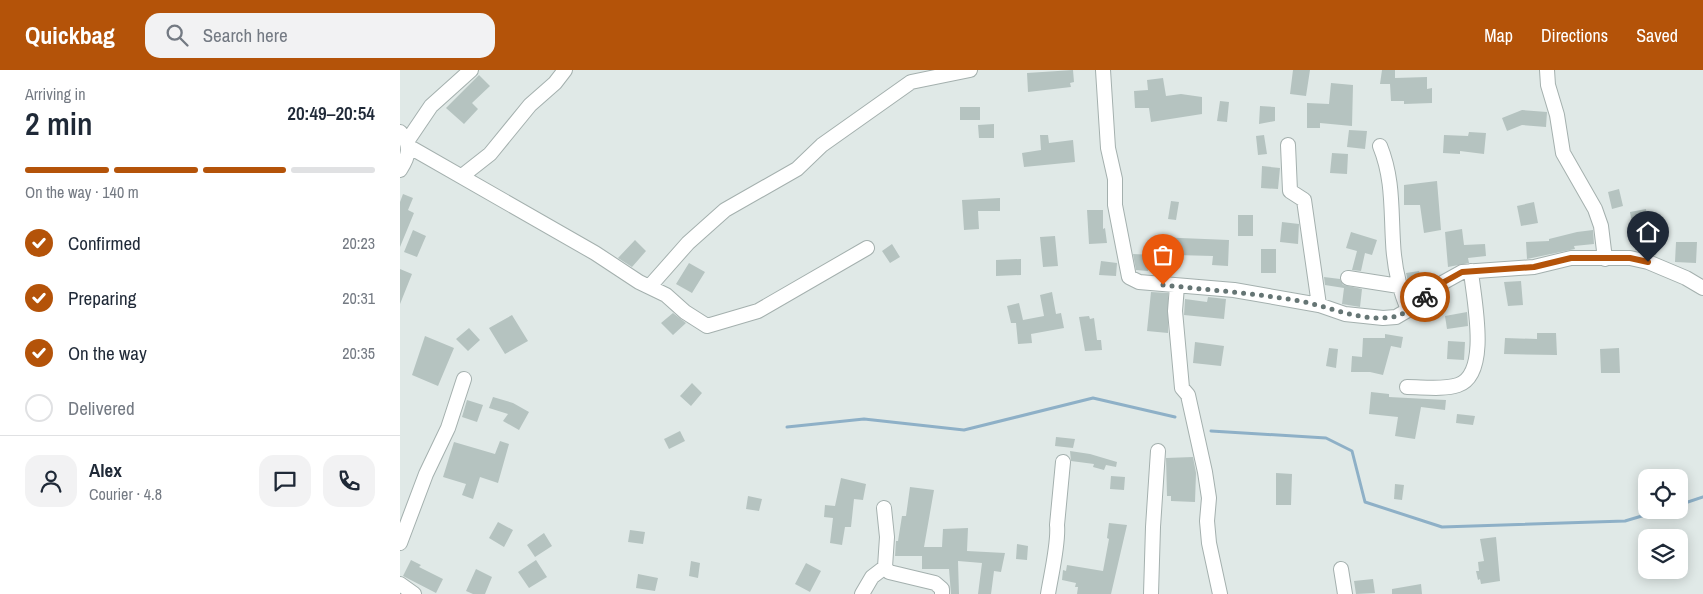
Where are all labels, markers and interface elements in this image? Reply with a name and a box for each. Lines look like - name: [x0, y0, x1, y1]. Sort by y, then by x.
- search box: [145, 13, 495, 58]
- text: Quickbag: [25, 19, 115, 51]
- icon: search: [163, 21, 191, 49]
- text: Search here: [203, 22, 288, 48]
- text: Map: [1484, 23, 1513, 48]
- text: Directions: [1541, 23, 1608, 48]
- text: Saved: [1636, 23, 1678, 48]
- text: Arriving in: [25, 83, 86, 105]
- text: 20:49–20:54: [287, 100, 375, 126]
- text: 2 min: [25, 102, 93, 145]
- text: On the way · 140 m: [25, 181, 139, 203]
- pin: [1627, 211, 1669, 262]
- icon: home: [1634, 218, 1662, 246]
- icon: check: [25, 229, 53, 257]
- text: Confirmed: [68, 230, 141, 256]
- text: 20:23: [342, 232, 375, 254]
- pin: [1142, 234, 1184, 285]
- icon: bag: [1149, 241, 1177, 269]
- courier: [1400, 272, 1450, 322]
- icon: bike: [1411, 283, 1439, 311]
- icon: check: [25, 284, 53, 312]
- text: Preparing: [68, 285, 136, 311]
- text: 20:31: [342, 287, 375, 309]
- icon: check: [25, 339, 53, 367]
- text: On the way: [68, 340, 147, 366]
- text: 20:35: [342, 342, 375, 364]
- text: Delivered: [68, 395, 135, 421]
- button: person: [25, 455, 77, 507]
- button: chat: [259, 455, 311, 507]
- button: phone: [323, 455, 375, 507]
- text: Alex: [89, 457, 122, 483]
- map controls: [1638, 469, 1688, 579]
- button: locate: [1638, 469, 1688, 519]
- text: Courier · 4.8: [89, 483, 162, 505]
- button: layers: [1638, 529, 1688, 579]

